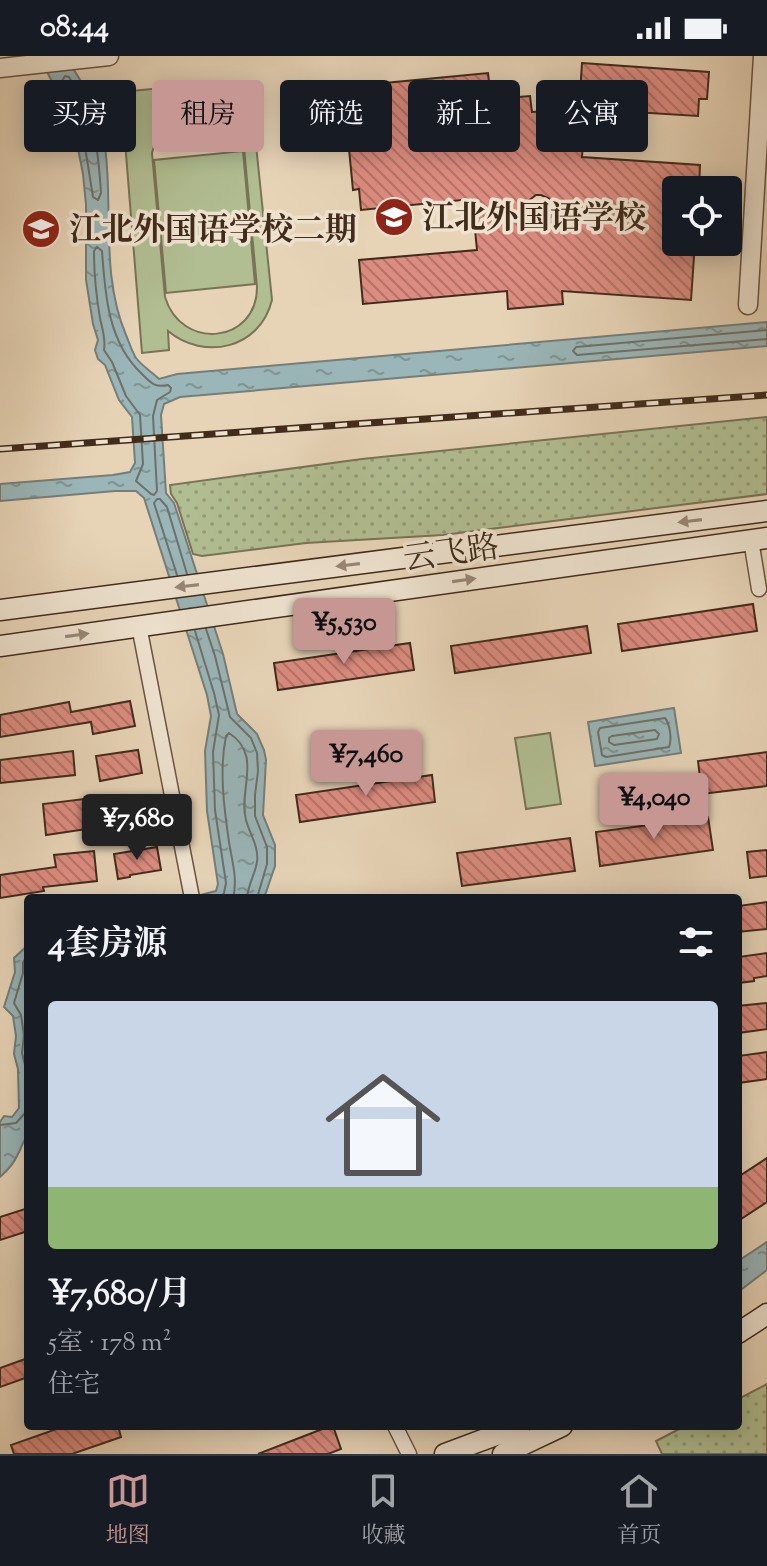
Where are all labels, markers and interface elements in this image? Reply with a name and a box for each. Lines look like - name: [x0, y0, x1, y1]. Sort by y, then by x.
- text: 08:44: [40, 7, 109, 50]
- chip: 买房: [24, 80, 136, 152]
- chip: 租房: [152, 80, 264, 152]
- chip: 筛选: [280, 80, 392, 152]
- chip: 新上: [408, 80, 520, 152]
- chip: 公寓: [536, 80, 648, 152]
- map controls: [662, 176, 742, 256]
- button: locate: [662, 176, 742, 256]
- school or university icon: 江北外国语学校: [373, 196, 415, 238]
- place label: 江北外国语学校: [422, 197, 646, 243]
- school or university icon: 江北外国语学校二期: [20, 208, 62, 250]
- place label: 江北外国语学校二期: [69, 209, 357, 255]
- one-way arrow: [677, 514, 702, 527]
- street label: 云飞路: [401, 526, 502, 584]
- one-way arrow: [336, 559, 361, 572]
- one-way arrow: [452, 574, 477, 587]
- one-way arrow: [174, 580, 199, 593]
- pin: ¥5,530: [279, 598, 409, 666]
- text: ¥5,530: [311, 605, 377, 642]
- one-way arrow: [65, 628, 90, 641]
- pin: ¥7,460: [301, 730, 431, 798]
- text: ¥7,460: [329, 737, 403, 774]
- pin: ¥4,040: [589, 773, 719, 841]
- text: ¥4,040: [617, 780, 691, 817]
- pin: ¥7,680: [72, 794, 202, 862]
- text: ¥7,680: [100, 801, 174, 838]
- icon: filters: [674, 920, 718, 964]
- text: 4套房源: [48, 921, 167, 970]
- icon: home: [311, 1053, 455, 1197]
- text: ¥7,680/月: [48, 1271, 192, 1320]
- text: 5室 · 178 m²: [48, 1325, 171, 1362]
- text: 住宅: [48, 1367, 100, 1404]
- tab: 地图: [106, 1469, 150, 1553]
- tab: 收藏: [361, 1469, 405, 1553]
- tab: 首页: [617, 1469, 661, 1553]

